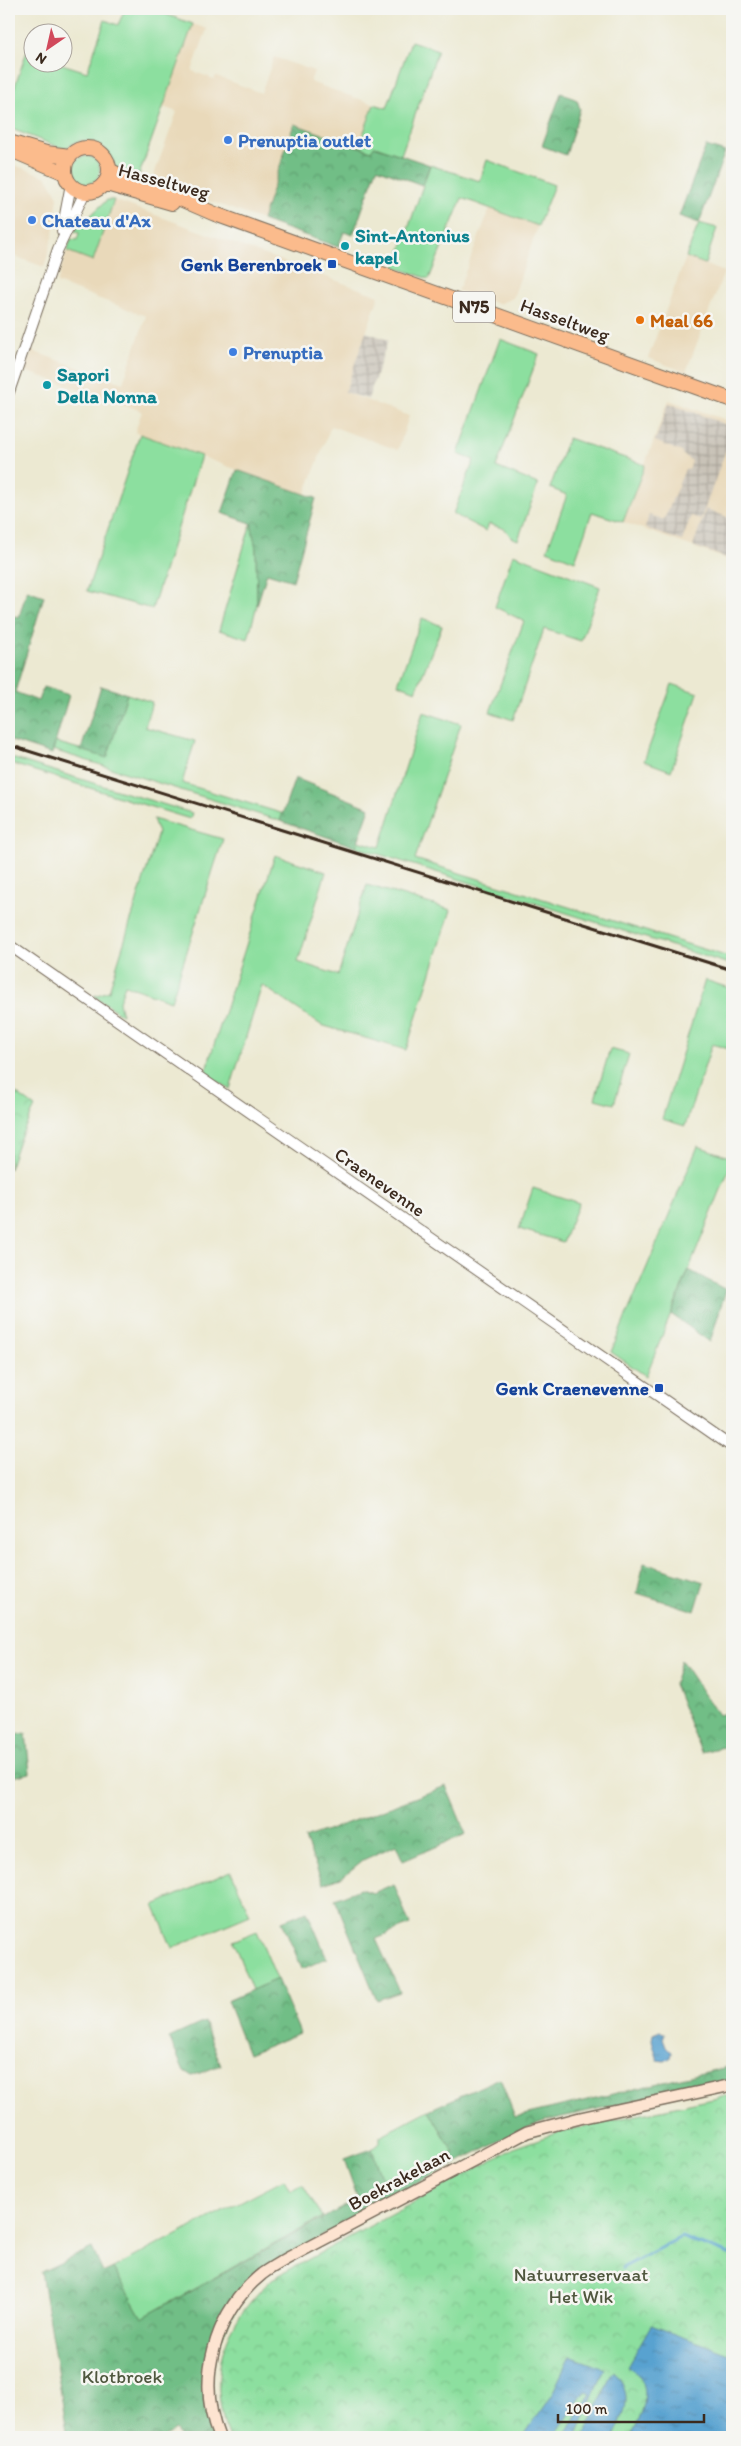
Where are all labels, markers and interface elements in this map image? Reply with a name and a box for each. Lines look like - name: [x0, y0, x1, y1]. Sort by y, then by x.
- north arrow: [22, 22, 72, 72]
- text: N: [32, 49, 50, 68]
- place label: Prenuptia outlet: [238, 129, 371, 152]
- marker: Prenuptia outlet: [222, 134, 234, 146]
- street label: Hasseltweg: [116, 158, 212, 204]
- place label: Chateau d'Ax: [42, 209, 151, 232]
- marker: Chateau d'Ax: [26, 214, 38, 226]
- place label: Sint-Antonius kapel: [355, 224, 470, 269]
- marker: Sint-Antonius kapel: [339, 240, 351, 252]
- place label: Genk Berenbroek: [181, 253, 322, 276]
- marker: Genk Berenbroek: [326, 258, 338, 270]
- road number: N75: [453, 292, 495, 322]
- street label: Hasseltweg: [517, 293, 613, 347]
- place label: Meal 66: [650, 309, 713, 332]
- marker: Meal 66: [634, 314, 646, 326]
- place label: Prenuptia: [243, 341, 324, 364]
- marker: Prenuptia: [227, 346, 239, 358]
- place label: Sapori Della Nonna: [57, 363, 158, 408]
- marker: Sapori Della Nonna: [41, 379, 53, 391]
- street label: Craenevenne: [330, 1142, 430, 1222]
- place label: Genk Craenevenne: [496, 1377, 649, 1400]
- marker: Genk Craenevenne: [653, 1382, 665, 1394]
- street label: Boekrakelaan: [344, 2143, 454, 2215]
- park label: Natuurreservaat Het Wik: [514, 2263, 648, 2308]
- park label: Klotbroek: [82, 2365, 162, 2388]
- scale bar: [558, 2391, 705, 2423]
- text: 100 m: [566, 2400, 608, 2418]

